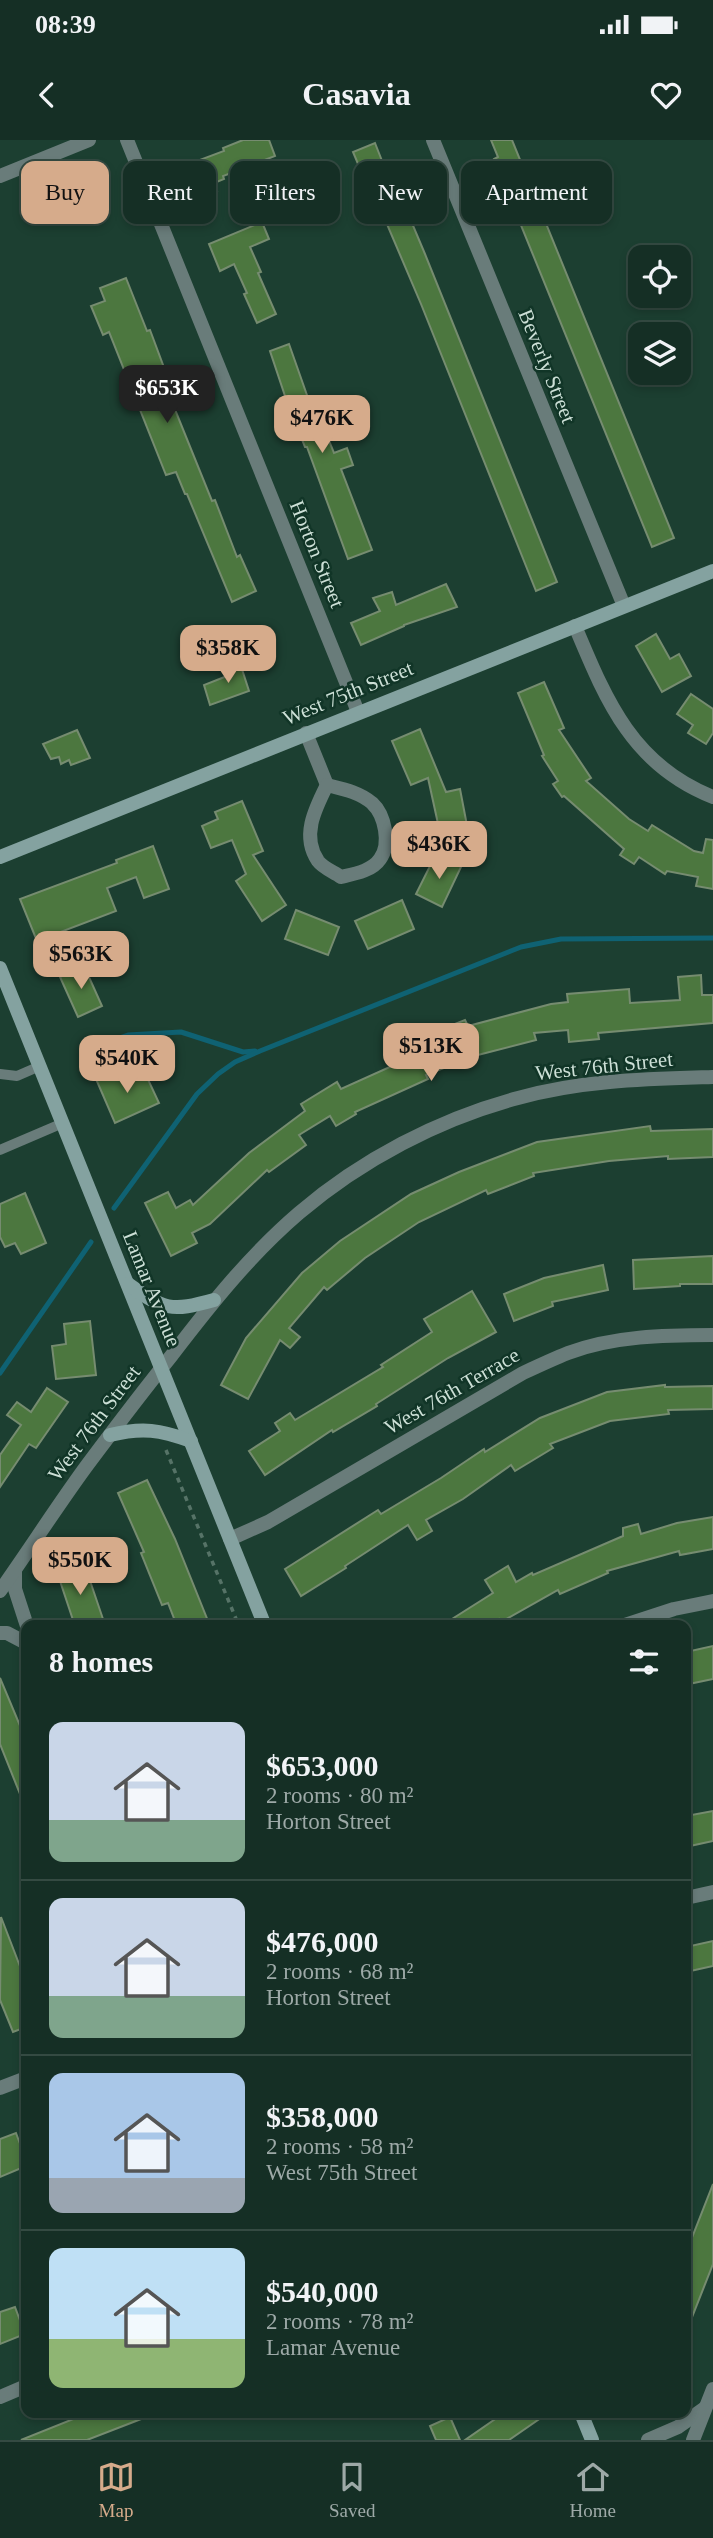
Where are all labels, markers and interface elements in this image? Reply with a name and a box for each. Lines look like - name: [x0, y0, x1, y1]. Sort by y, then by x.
- text: 08:39: [35, 10, 96, 39]
- icon: back: [28, 76, 66, 114]
- text: Casavia: [302, 76, 411, 112]
- icon: heart: [647, 76, 685, 114]
- chip: Buy: [21, 161, 109, 224]
- chip: Rent: [123, 161, 216, 224]
- chip: Filters: [230, 161, 340, 224]
- chip: New: [354, 161, 447, 224]
- chip: Apartment: [461, 161, 612, 224]
- map controls: [628, 245, 691, 385]
- button: locate: [628, 245, 691, 308]
- street label: Beverly Street: [513, 306, 581, 427]
- button: layers: [628, 322, 691, 385]
- pin: $653K: [118, 366, 216, 425]
- text: $653K: [135, 375, 199, 400]
- pin: $476K: [273, 396, 371, 455]
- text: $476K: [290, 405, 354, 430]
- street label: Horton Street: [285, 497, 349, 611]
- pin: $358K: [179, 626, 277, 685]
- text: $358K: [196, 635, 260, 660]
- street label: West 75th Street: [279, 656, 417, 730]
- pin: $436K: [390, 822, 488, 881]
- text: $436K: [407, 831, 471, 856]
- pin: $563K: [32, 932, 130, 991]
- text: $563K: [49, 941, 113, 966]
- pin: $513K: [382, 1024, 480, 1083]
- text: $513K: [399, 1033, 463, 1058]
- pin: $540K: [78, 1035, 176, 1095]
- text: $540K: [95, 1045, 159, 1070]
- street label: West 76th Street: [534, 1047, 674, 1085]
- street label: Lamar Avenue: [118, 1228, 186, 1350]
- street label: West 76th Terrace: [380, 1343, 524, 1439]
- street label: West 76th Street: [43, 1360, 145, 1485]
- pin: $550K: [31, 1538, 129, 1597]
- text: $550K: [48, 1547, 112, 1572]
- icon: filters: [625, 1643, 663, 1681]
- text: 8 homes: [49, 1645, 153, 1678]
- text: $653,000: [266, 1749, 379, 1782]
- icon: home: [105, 1750, 189, 1834]
- text: 2 rooms · 80 m²: [266, 1783, 413, 1808]
- text: Horton Street: [266, 1809, 391, 1834]
- text: $476,000: [266, 1925, 379, 1958]
- icon: home: [105, 1926, 189, 2010]
- text: 2 rooms · 68 m²: [266, 1959, 413, 1984]
- text: Horton Street: [266, 1985, 391, 2010]
- text: $358,000: [266, 2100, 379, 2133]
- icon: home: [105, 2101, 189, 2185]
- text: 2 rooms · 58 m²: [266, 2134, 413, 2159]
- text: West 75th Street: [266, 2160, 417, 2185]
- text: $540,000: [266, 2275, 379, 2308]
- icon: home: [105, 2276, 189, 2360]
- text: 2 rooms · 78 m²: [266, 2309, 413, 2334]
- text: Lamar Avenue: [266, 2335, 400, 2360]
- tab: Map: [97, 2458, 135, 2522]
- tab: Saved: [329, 2458, 375, 2522]
- tab: Home: [570, 2458, 616, 2522]

